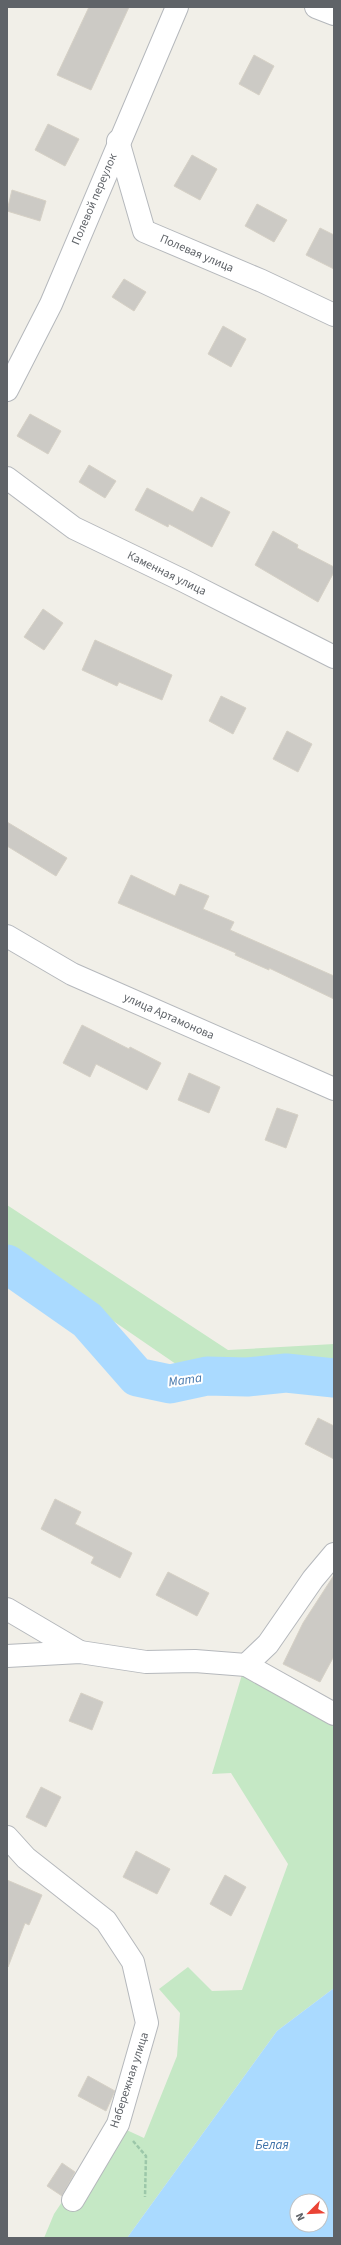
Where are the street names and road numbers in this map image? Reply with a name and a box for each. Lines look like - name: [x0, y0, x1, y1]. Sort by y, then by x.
- street label: Полевой переулок: [67, 151, 121, 248]
- street label: Полевая улица: [157, 230, 236, 277]
- street label: Каменная улица: [124, 547, 209, 600]
- street label: улица Артамонова: [121, 989, 217, 1044]
- street label: Набережная улица: [106, 2030, 153, 2130]

